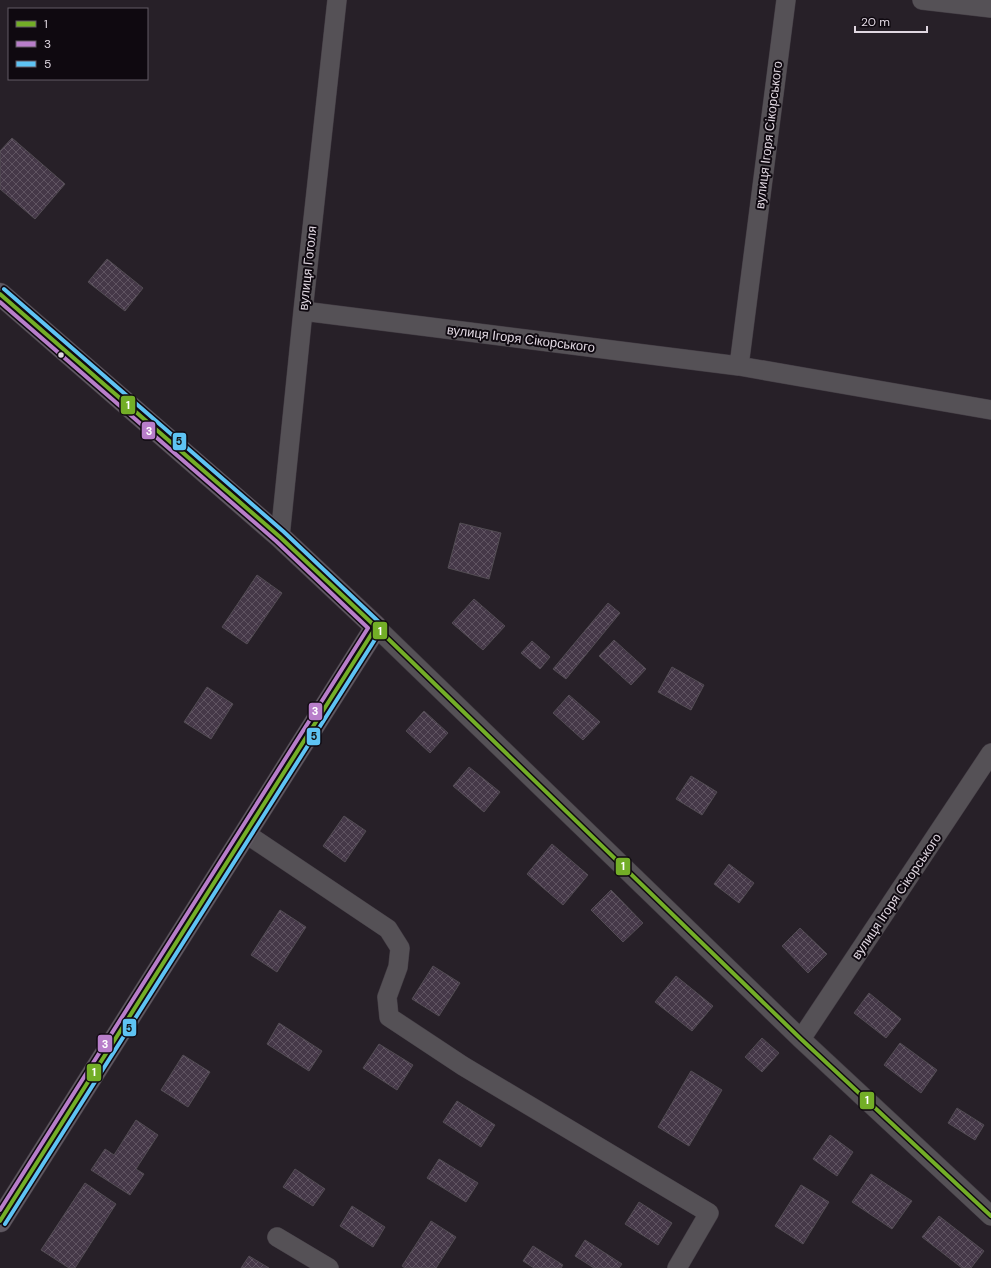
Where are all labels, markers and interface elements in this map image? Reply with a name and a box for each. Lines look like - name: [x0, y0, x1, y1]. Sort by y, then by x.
- legend: [8, 8, 148, 80]
- scale bar: [855, 8, 927, 34]
- text: 20 m: [861, 14, 890, 30]
- text: 1: [44, 16, 48, 32]
- text: 3: [44, 36, 51, 52]
- text: 5: [44, 56, 51, 72]
- street label: вулиця Ігоря Сікорського: [751, 60, 786, 210]
- street label: вулиця Гоголя: [295, 225, 320, 311]
- street label: вулиця Ігоря Сікорського: [446, 321, 596, 356]
- unlabelled marker: [56, 350, 66, 360]
- line badge: 1: [120, 395, 136, 415]
- text: 1: [126, 398, 130, 412]
- line badge: 3: [141, 421, 156, 440]
- text: 3: [146, 424, 152, 438]
- line badge: 5: [172, 432, 187, 451]
- text: 5: [176, 434, 183, 448]
- line badge: 1: [372, 621, 388, 640]
- text: 1: [378, 624, 382, 638]
- line badge: 3: [308, 702, 323, 721]
- text: 3: [312, 704, 318, 718]
- line badge: 5: [306, 727, 321, 746]
- text: 5: [311, 729, 318, 743]
- street label: вулиця Ігоря Сікорського: [848, 830, 945, 963]
- line badge: 1: [615, 857, 631, 876]
- text: 1: [621, 859, 625, 873]
- line badge: 5: [122, 1018, 137, 1037]
- text: 5: [126, 1021, 133, 1035]
- line badge: 3: [97, 1034, 113, 1053]
- text: 3: [102, 1037, 108, 1051]
- line badge: 1: [86, 1063, 102, 1082]
- text: 1: [92, 1065, 96, 1079]
- line badge: 1: [859, 1091, 875, 1110]
- text: 1: [865, 1093, 869, 1107]

